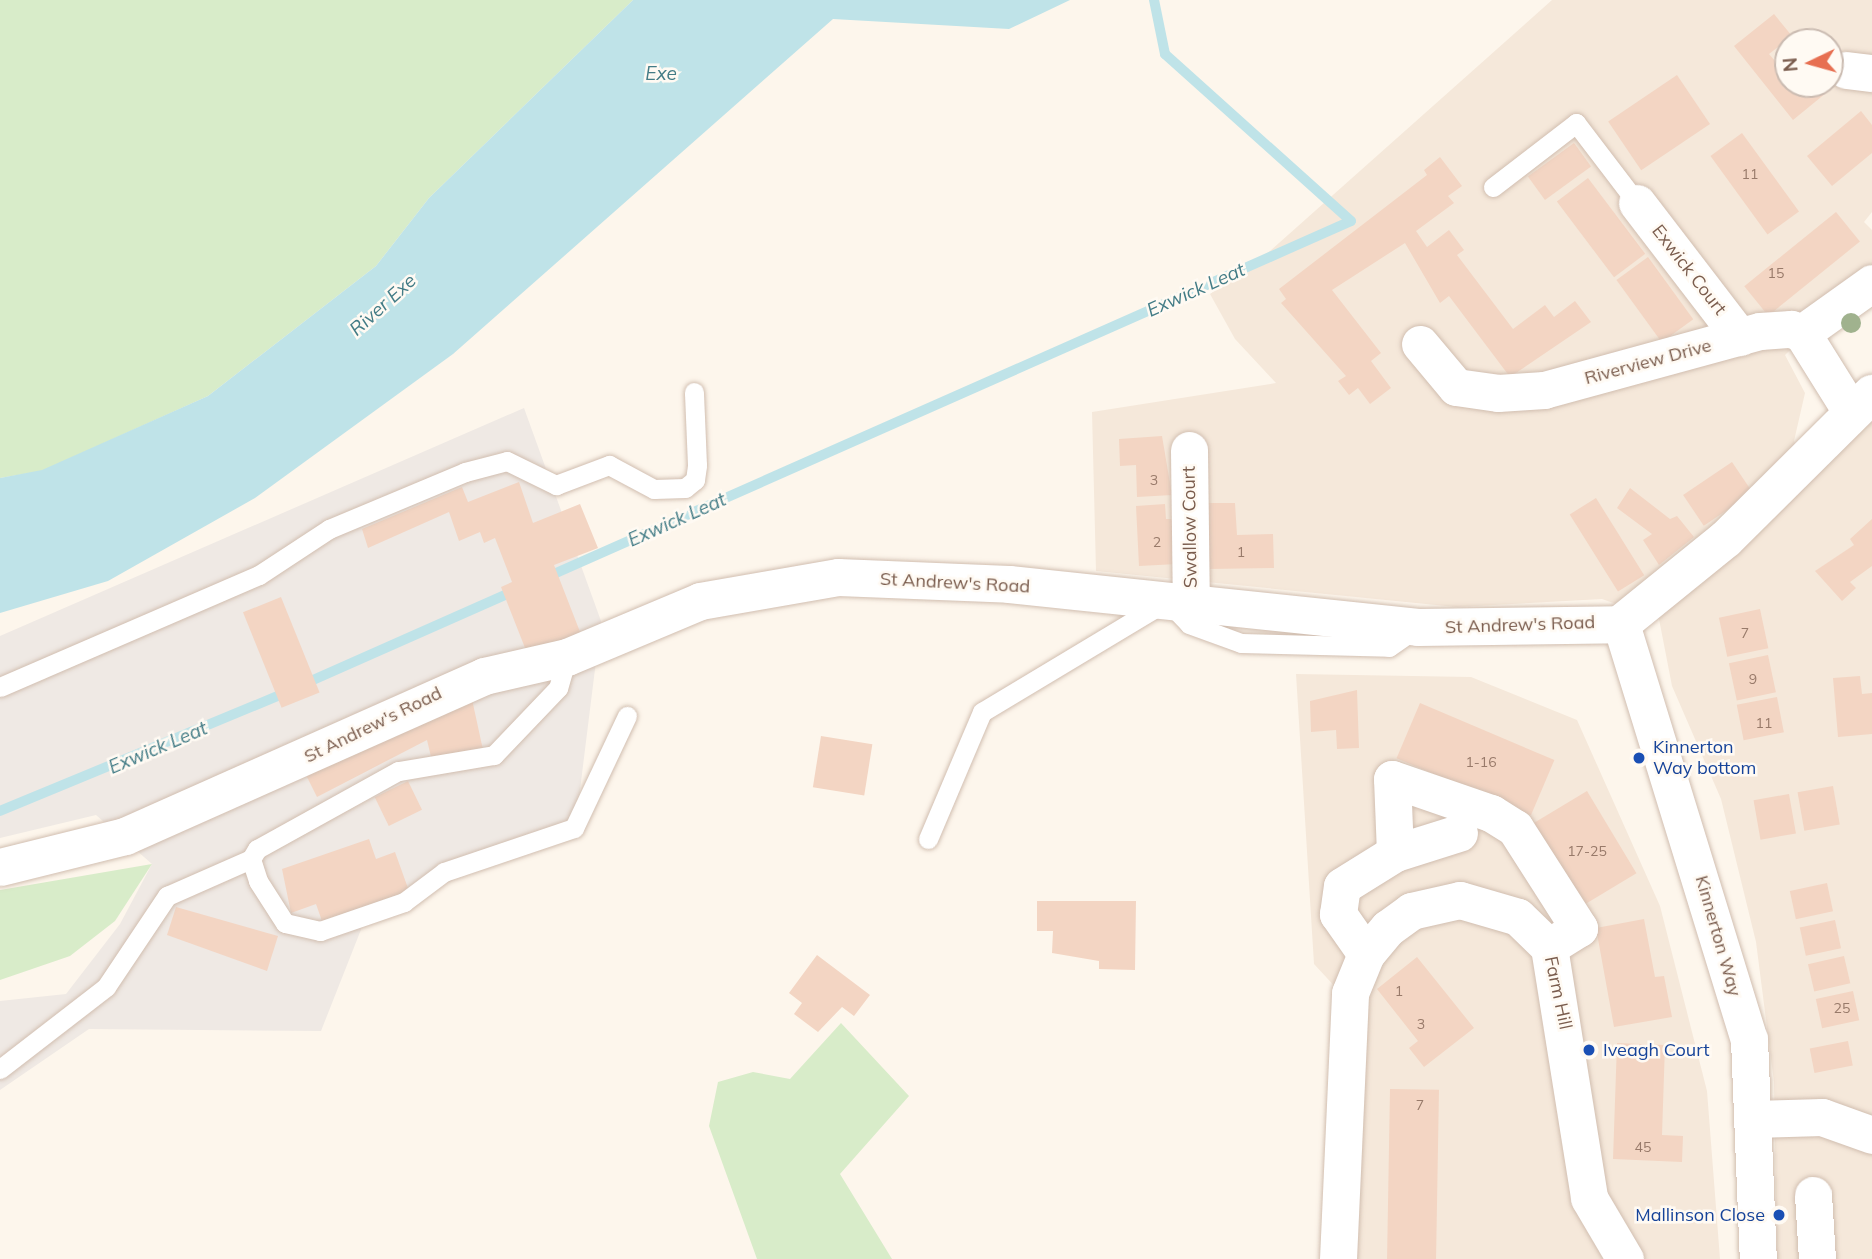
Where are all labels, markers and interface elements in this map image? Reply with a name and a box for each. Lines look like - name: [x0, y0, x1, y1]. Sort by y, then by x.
- north arrow: [1774, 28, 1844, 98]
- text: N: [1777, 56, 1803, 73]
- water label: Exe: [645, 63, 677, 85]
- house number: 11: [1742, 166, 1758, 182]
- street label: Exwick Court: [1647, 221, 1731, 319]
- water label: Exwick Leat: [1143, 258, 1249, 322]
- house number: 15: [1768, 265, 1784, 281]
- water label: River Exe: [345, 269, 421, 341]
- street label: Riverview Drive: [1582, 335, 1714, 389]
- street label: Swallow Court: [1178, 466, 1202, 588]
- house number: 3: [1150, 472, 1158, 488]
- water label: Exwick Leat: [624, 488, 730, 552]
- house number: 2: [1153, 534, 1161, 550]
- house number: 1: [1237, 544, 1245, 560]
- street label: St Andrew's Road: [879, 568, 1031, 598]
- street label: St Andrew's Road: [1445, 612, 1595, 638]
- house number: 7: [1741, 625, 1749, 641]
- house number: 9: [1749, 671, 1757, 687]
- street label: St Andrew's Road: [301, 682, 445, 768]
- house number: 11: [1756, 715, 1772, 731]
- water label: Exwick Leat: [105, 717, 211, 779]
- place label: Kinnerton Way bottom: [1653, 737, 1756, 780]
- marker: Kinnerton Way bottom: [1631, 750, 1647, 766]
- house number: 1-16: [1465, 754, 1497, 770]
- house number: 17-25: [1567, 843, 1607, 859]
- street label: Kinnerton Way: [1690, 873, 1746, 999]
- street label: Farm Hill: [1540, 954, 1576, 1032]
- house number: 1: [1395, 983, 1403, 999]
- house number: 25: [1834, 1000, 1850, 1016]
- house number: 3: [1417, 1016, 1425, 1032]
- place label: Iveagh Court: [1603, 1039, 1709, 1061]
- marker: Iveagh Court: [1581, 1042, 1597, 1058]
- house number: 7: [1416, 1097, 1424, 1113]
- house number: 45: [1635, 1139, 1651, 1155]
- place label: Mallinson Close: [1635, 1204, 1765, 1226]
- marker: Mallinson Close: [1771, 1207, 1787, 1223]

